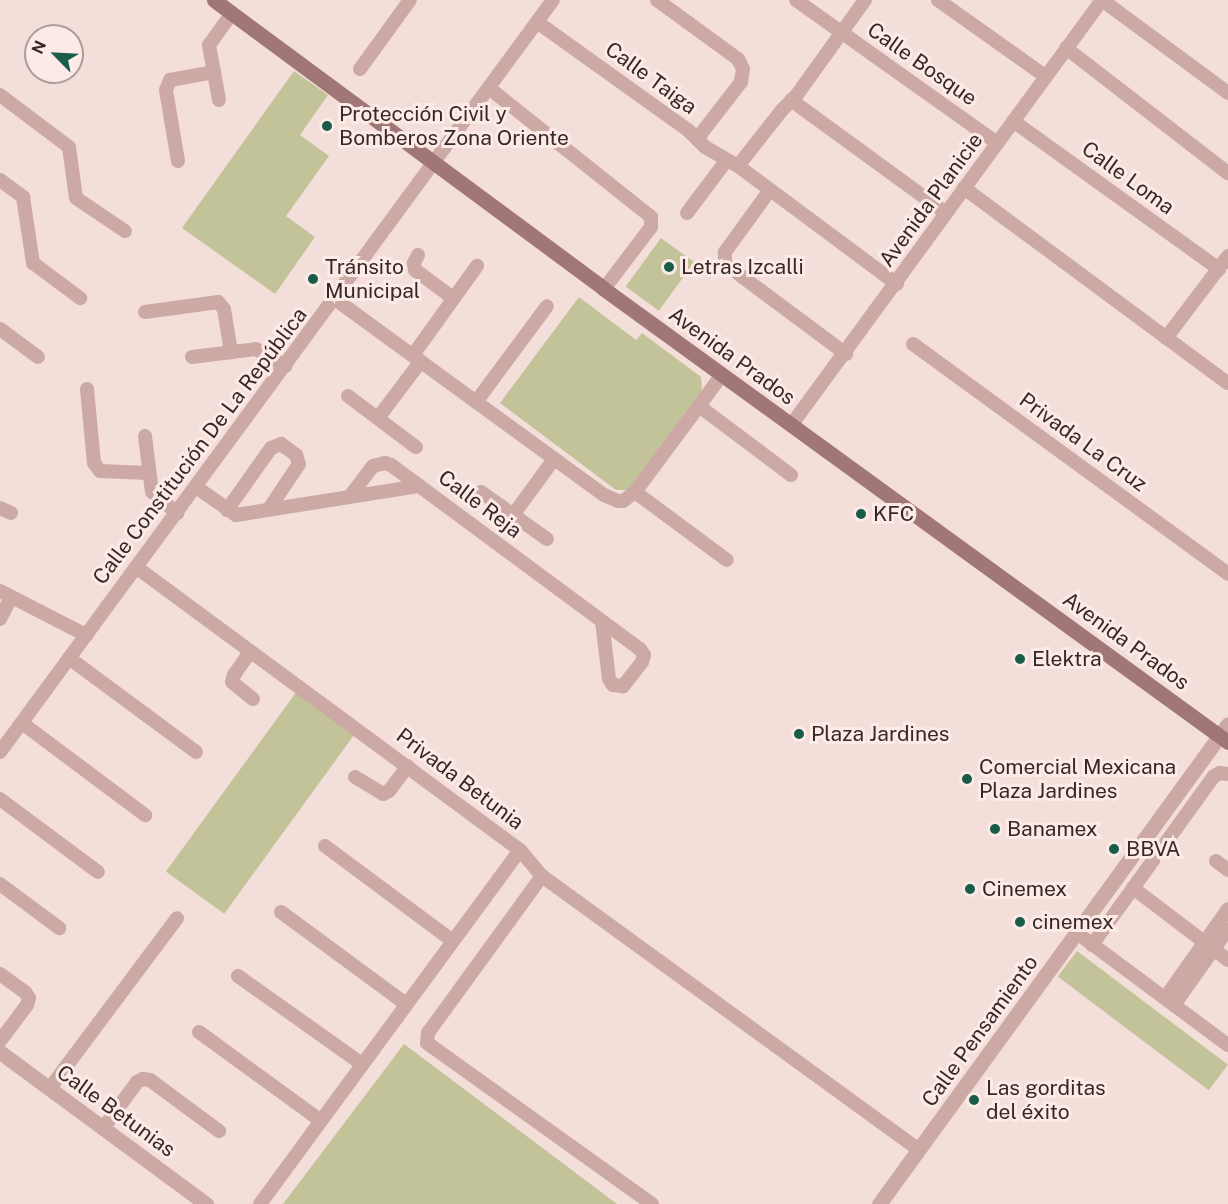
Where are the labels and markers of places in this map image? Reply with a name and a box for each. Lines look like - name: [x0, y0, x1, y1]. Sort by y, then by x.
- place label: Protección Civil y Bomberos Zona Oriente: [339, 101, 569, 151]
- marker: Protección Civil y Bomberos Zona Oriente: [320, 119, 334, 133]
- place label: Tránsito Municipal: [325, 254, 420, 304]
- place label: Letras Izcalli: [681, 254, 804, 280]
- marker: Letras Izcalli: [662, 260, 676, 274]
- marker: Tránsito Municipal: [306, 272, 320, 286]
- place label: KFC: [873, 501, 914, 527]
- marker: KFC: [854, 507, 868, 521]
- place label: Elektra: [1032, 646, 1102, 672]
- marker: Elektra: [1013, 652, 1027, 666]
- place label: Plaza Jardines: [811, 721, 949, 747]
- marker: Plaza Jardines: [792, 727, 806, 741]
- place label: Comercial Mexicana Plaza Jardines: [979, 754, 1176, 804]
- marker: Comercial Mexicana Plaza Jardines: [960, 772, 974, 786]
- place label: Banamex: [1007, 816, 1098, 842]
- marker: Banamex: [988, 822, 1002, 836]
- place label: BBVA: [1126, 836, 1180, 862]
- marker: BBVA: [1107, 842, 1121, 856]
- place label: Cinemex: [982, 876, 1067, 902]
- marker: Cinemex: [963, 882, 977, 896]
- place label: cinemex: [1032, 909, 1114, 935]
- marker: cinemex: [1013, 915, 1027, 929]
- place label: Las gorditas del éxito: [986, 1075, 1106, 1125]
- marker: Las gorditas del éxito: [967, 1093, 981, 1107]

